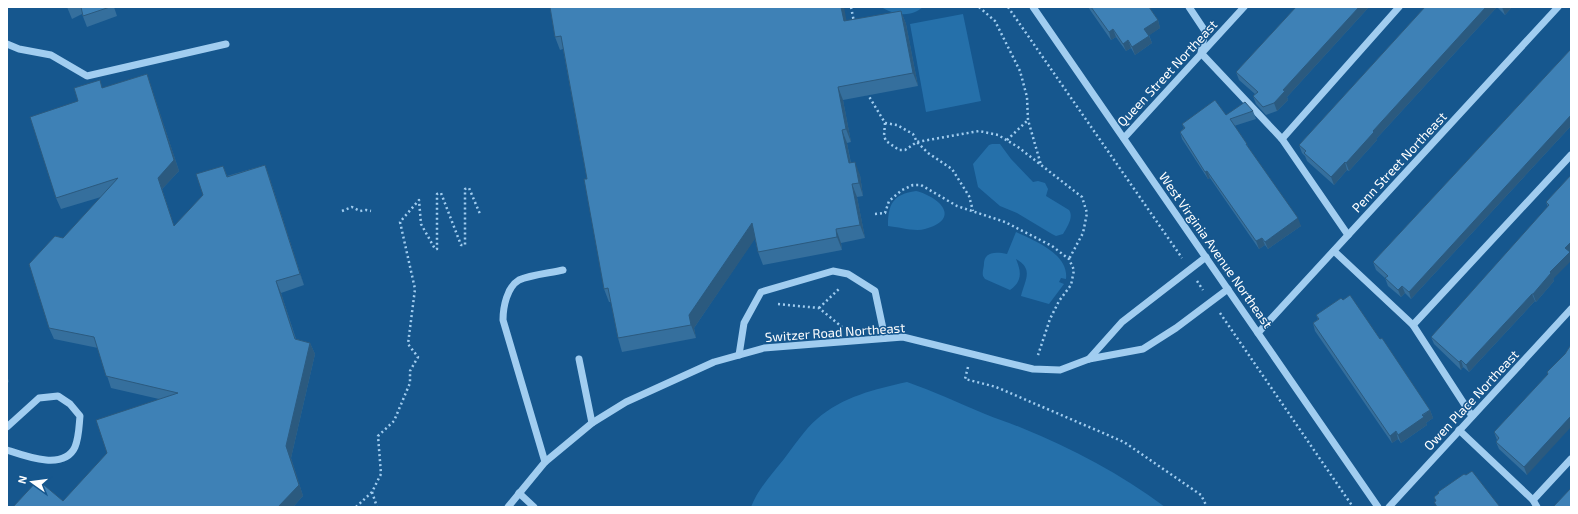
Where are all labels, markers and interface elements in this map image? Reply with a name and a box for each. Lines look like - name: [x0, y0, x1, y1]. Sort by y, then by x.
- street label: Queen Street Northeast: [1114, 17, 1220, 129]
- street label: Penn Street Northeast: [1348, 108, 1450, 216]
- street label: West Virginia Avenue Northeast: [1156, 169, 1276, 331]
- street label: Switzer Road Northeast: [764, 319, 906, 345]
- street label: Owen Place Northeast: [1420, 346, 1522, 454]
- north arrow: [12, 462, 52, 502]
- text: N: [15, 474, 29, 485]

